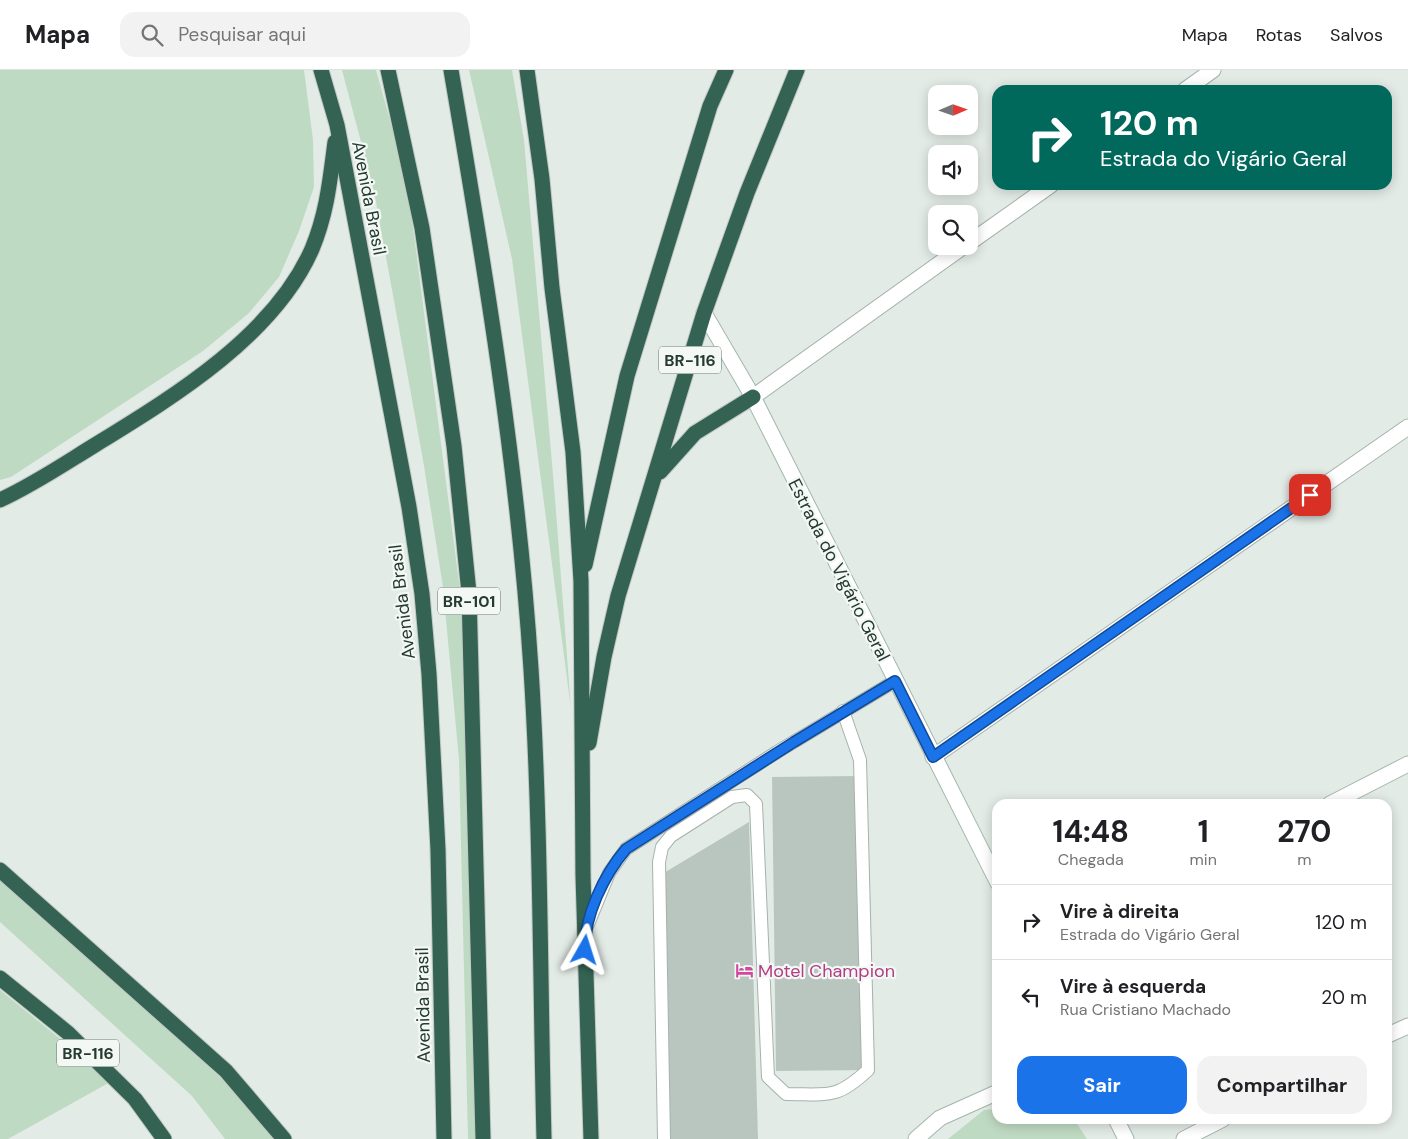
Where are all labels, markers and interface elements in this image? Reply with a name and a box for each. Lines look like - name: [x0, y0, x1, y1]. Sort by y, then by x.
- search box: [120, 12, 470, 57]
- text: Mapa: [25, 19, 90, 50]
- icon: search: [138, 21, 166, 49]
- text: Pesquisar aqui: [178, 22, 306, 47]
- text: Mapa: [1182, 23, 1228, 47]
- text: Rotas: [1256, 23, 1302, 47]
- text: Salvos: [1330, 23, 1383, 47]
- north arrow: [928, 85, 978, 135]
- map controls: [928, 85, 978, 255]
- text: 120 m: [1100, 100, 1199, 146]
- icon: right: [1017, 105, 1082, 170]
- street label: Avenida Brasil: [346, 139, 392, 257]
- text: Estrada do Vigário Geral: [1100, 144, 1347, 173]
- button: sound: [928, 145, 978, 195]
- button: search: [928, 205, 978, 255]
- road number: BR-116: [659, 346, 721, 374]
- pin: [1289, 474, 1331, 516]
- street label: Estrada do Vigário Geral: [782, 475, 896, 665]
- icon: arrive: [1296, 481, 1324, 509]
- street label: Avenida Brasil: [383, 543, 421, 661]
- road number: BR-101: [438, 588, 500, 614]
- text: 14:48: [1053, 812, 1129, 851]
- text: 1: [1198, 812, 1209, 851]
- text: 270: [1277, 812, 1331, 851]
- text: Chegada: [1058, 849, 1124, 870]
- text: min: [1190, 849, 1217, 870]
- text: m: [1297, 849, 1312, 870]
- text: Vire à direita: [1060, 899, 1179, 924]
- icon: right: [1017, 908, 1045, 936]
- text: 120 m: [1315, 910, 1367, 935]
- position arrow: [558, 923, 610, 975]
- text: Estrada do Vigário Geral: [1060, 924, 1239, 945]
- street label: Avenida Brasil: [410, 947, 436, 1063]
- place label: Motel Champion: [758, 959, 895, 983]
- hotel icon: Motel Champion: [734, 961, 754, 981]
- text: Vire à esquerda: [1060, 974, 1206, 999]
- icon: left: [1017, 983, 1045, 1011]
- text: 20 m: [1321, 985, 1367, 1010]
- text: Rua Cristiano Machado: [1060, 999, 1231, 1020]
- road number: BR-116: [57, 1040, 119, 1066]
- button: Sair: [1017, 1056, 1187, 1114]
- button: Compartilhar: [1197, 1056, 1367, 1114]

